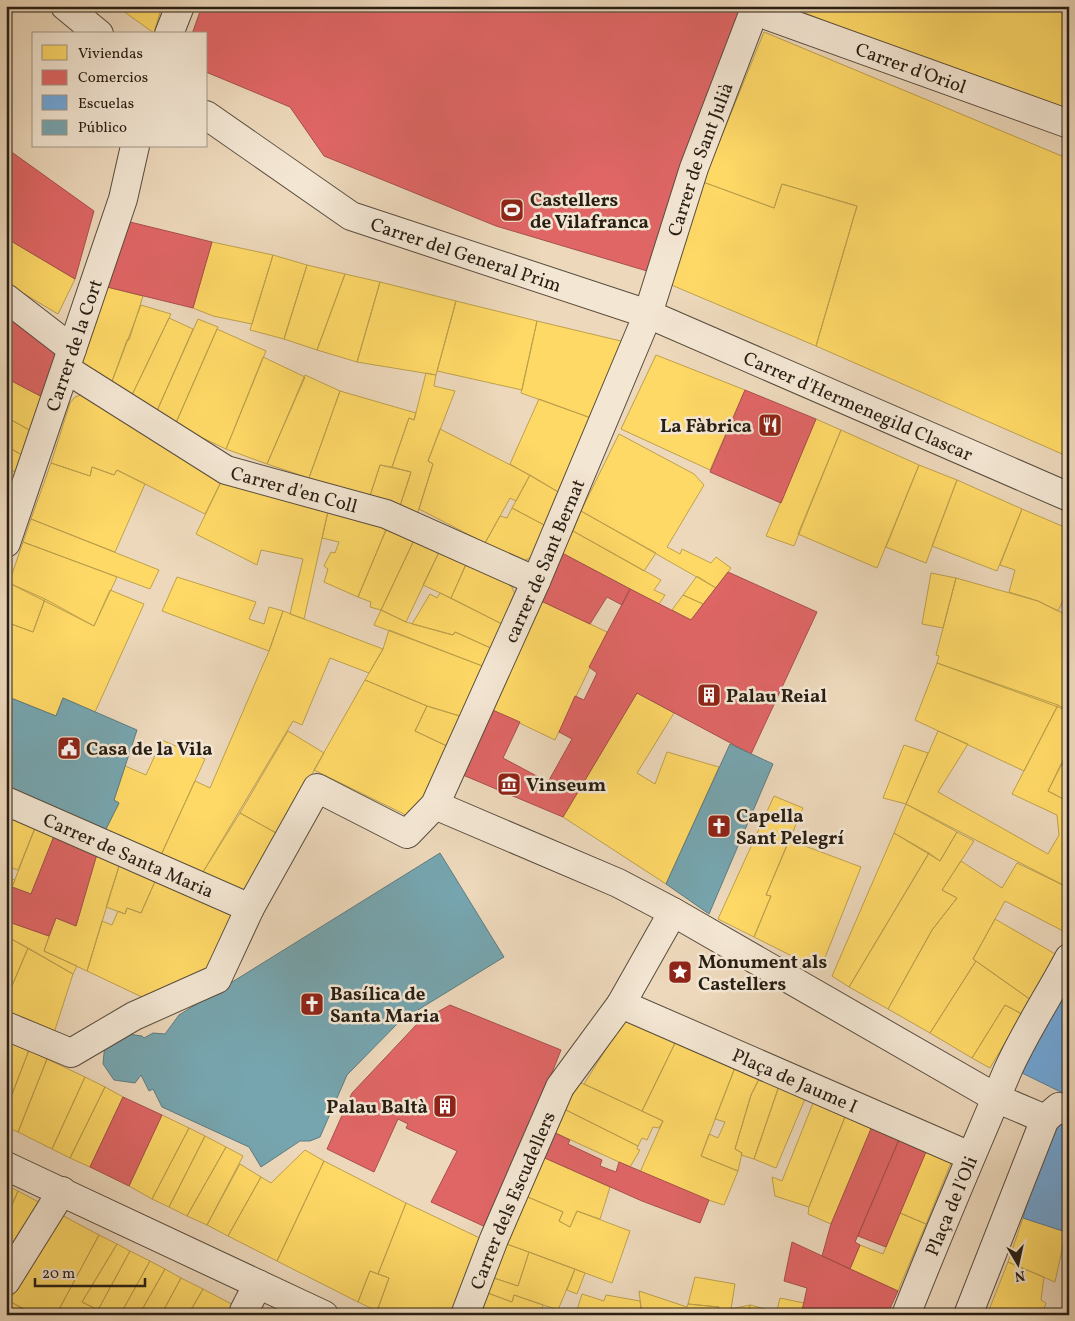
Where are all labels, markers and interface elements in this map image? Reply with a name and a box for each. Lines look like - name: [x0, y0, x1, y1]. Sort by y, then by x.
- legend: [32, 32, 208, 148]
- street label: Carrer d'Oriol: [851, 37, 970, 101]
- text: Viviendas: [78, 44, 143, 65]
- text: Comercios: [78, 68, 148, 89]
- street label: Carrer de Sant Julià: [662, 79, 741, 240]
- text: Escuelas: [78, 94, 134, 115]
- text: Público: [78, 118, 127, 139]
- place label: Castellers de Vilafranca: [530, 188, 649, 236]
- sports icon: Castellers de Vilafranca: [499, 197, 525, 223]
- street label: Carrer del General Prim: [367, 212, 565, 300]
- street label: Carrer de la Cort: [41, 276, 110, 415]
- street label: Carrer d'Hermenegild Clascar: [739, 346, 977, 469]
- restaurant icon: La Fàbrica: [757, 412, 783, 438]
- place label: La Fàbrica: [660, 414, 752, 440]
- street label: Carrer d'en Coll: [227, 461, 360, 521]
- street label: carrer de Sant Bernat: [499, 475, 592, 648]
- building icon: Palau Reial: [696, 682, 722, 708]
- place label: Palau Reial: [726, 684, 827, 710]
- public building icon: Casa de la Vila: [56, 735, 82, 761]
- place label: Casa de la Vila: [86, 737, 213, 763]
- museum icon: Vinseum: [496, 771, 522, 797]
- place label: Vinseum: [526, 773, 606, 799]
- place label: Capella Sant Pelegrí: [736, 804, 844, 852]
- street label: Carrer de Santa Maria: [39, 808, 217, 905]
- church icon: Capella Sant Pelegrí: [706, 813, 732, 839]
- place label: Monument als Castellers: [698, 950, 828, 998]
- place icon: Monument als Castellers: [667, 959, 693, 985]
- place label: Basílica de Santa Maria: [330, 982, 440, 1030]
- church icon: Basílica de Santa Maria: [299, 991, 325, 1017]
- street label: Plaça de Jaume I: [728, 1043, 861, 1120]
- building icon: Palau Baltà: [432, 1093, 458, 1119]
- place label: Palau Baltà: [326, 1095, 428, 1121]
- street label: Carrer dels Escudellers: [465, 1108, 563, 1294]
- street label: Plaça de l'Oli: [920, 1152, 985, 1260]
- north arrow: [992, 1238, 1042, 1288]
- scale bar: [35, 1256, 145, 1288]
- text: 20 m: [42, 1264, 75, 1285]
- text: N: [1013, 1265, 1026, 1286]

